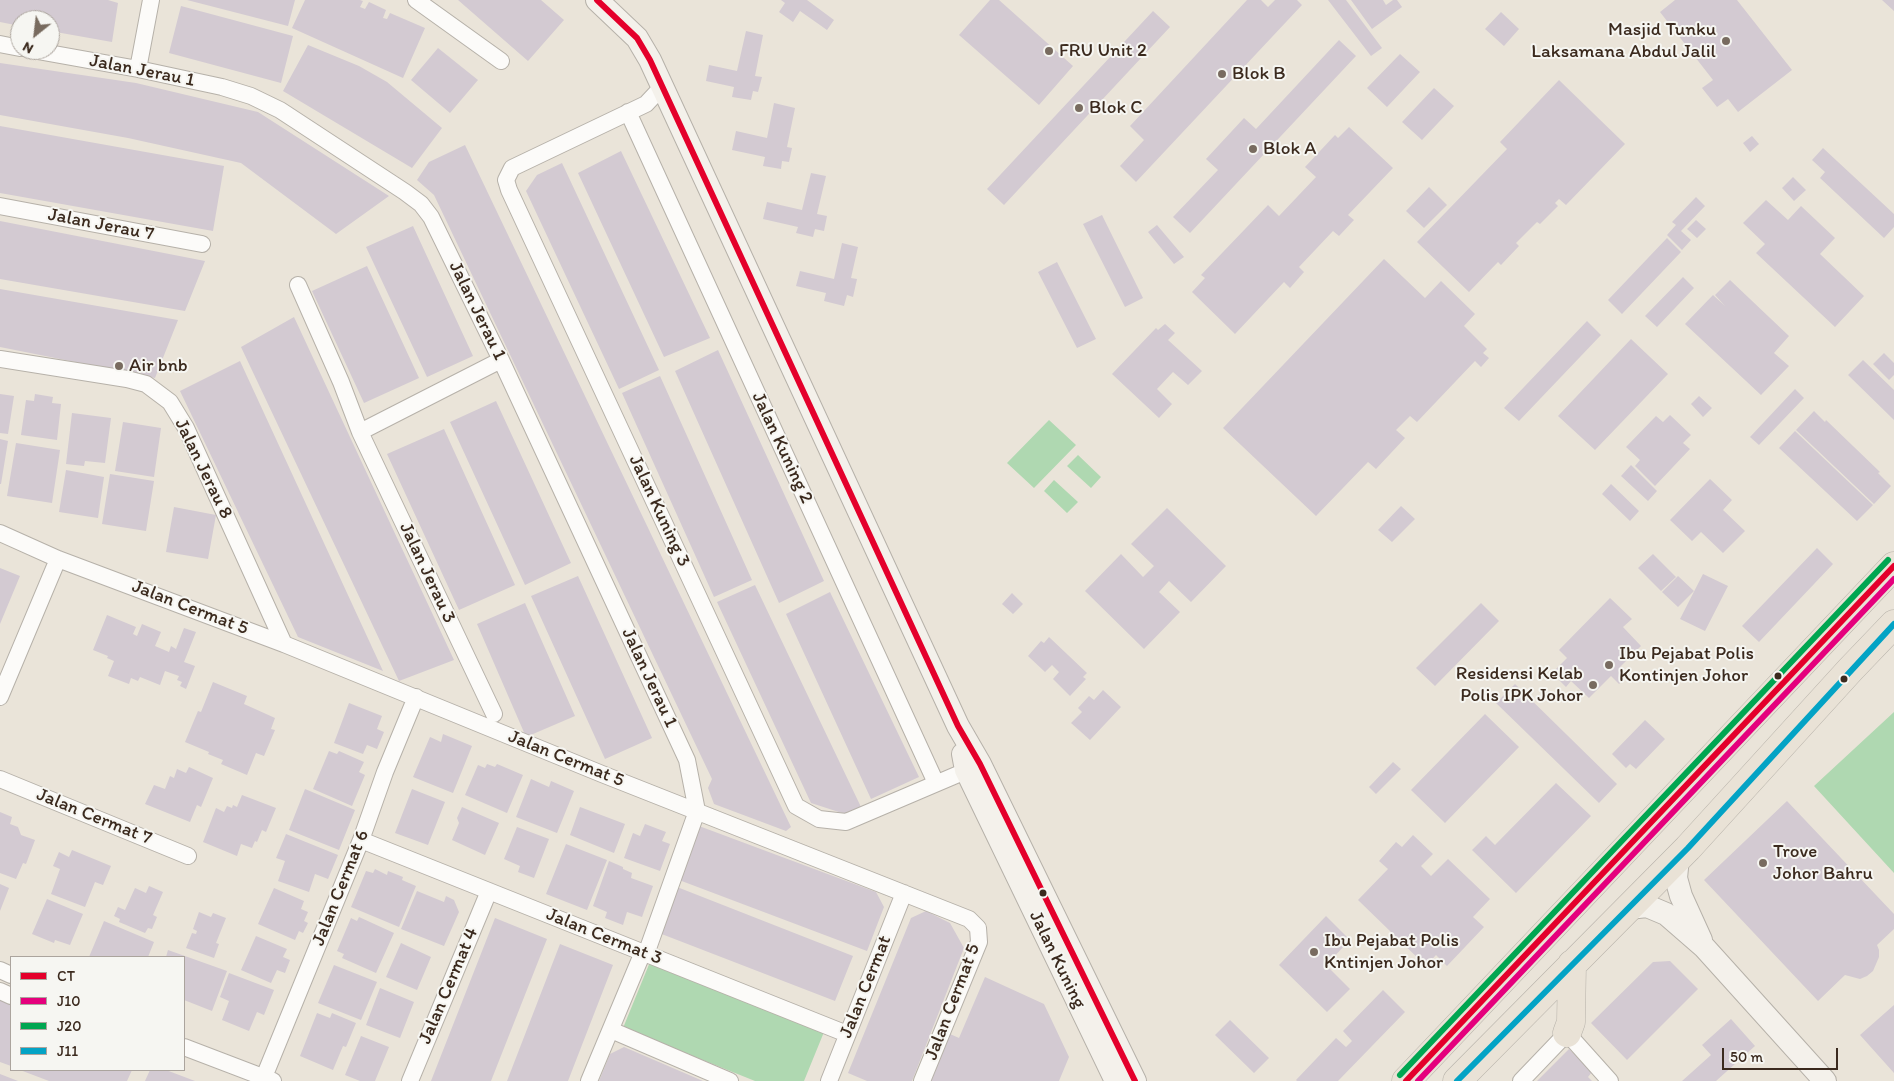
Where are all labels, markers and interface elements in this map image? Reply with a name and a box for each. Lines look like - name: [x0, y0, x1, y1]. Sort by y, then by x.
- north arrow: [10, 10, 60, 60]
- place label: Masjid Tunku Laksamana Abdul Jalil: [1531, 19, 1716, 63]
- marker: Masjid Tunku Laksamana Abdul Jalil: [1720, 35, 1732, 47]
- text: N: [20, 38, 36, 57]
- place label: FRU Unit 2: [1059, 40, 1147, 62]
- marker: FRU Unit 2: [1043, 45, 1055, 57]
- street label: Jalan Jerau 1: [87, 50, 197, 92]
- place label: Blok B: [1232, 63, 1286, 85]
- marker: Blok B: [1216, 68, 1228, 80]
- place label: Blok C: [1089, 97, 1143, 119]
- marker: Blok C: [1073, 102, 1085, 114]
- place label: Blok A: [1263, 138, 1317, 160]
- marker: Blok A: [1247, 143, 1259, 155]
- street label: Jalan Jerau 7: [46, 204, 156, 246]
- street label: Jalan Jerau 1: [443, 258, 511, 364]
- place label: Air bnb: [129, 355, 188, 377]
- marker: Air bnb: [113, 360, 125, 372]
- street label: Jalan Kuning 2: [746, 389, 818, 507]
- street label: Jalan Jerau 8: [169, 415, 237, 523]
- street label: Jalan Kuning 3: [623, 452, 695, 570]
- street label: Jalan Jerau 3: [394, 519, 460, 627]
- street label: Jalan Cermat 5: [129, 575, 251, 641]
- street label: Jalan Jerau 1: [616, 625, 682, 731]
- place label: Ibu Pejabat Polis Kontinjen Johor: [1619, 643, 1754, 687]
- marker: Ibu Pejabat Polis Kontinjen Johor: [1603, 659, 1615, 671]
- place label: Residensi Kelab Polis IPK Johor: [1456, 663, 1583, 707]
- unlabelled marker: [1773, 671, 1783, 681]
- unlabelled marker: [1839, 674, 1849, 684]
- marker: Residensi Kelab Polis IPK Johor: [1587, 679, 1599, 691]
- street label: Jalan Cermat 5: [505, 725, 627, 793]
- street label: Jalan Cermat 7: [33, 784, 155, 850]
- street label: Jalan Cermat 6: [307, 827, 375, 949]
- place label: Trove Johor Bahru: [1773, 841, 1873, 885]
- marker: Trove Johor Bahru: [1757, 857, 1769, 869]
- unlabelled marker: [1038, 888, 1048, 898]
- street label: Jalan Cermat 3: [543, 903, 665, 971]
- street label: Jalan Kuning: [1024, 907, 1090, 1013]
- street label: Jalan Cermat 4: [414, 924, 484, 1048]
- place label: Ibu Pejabat Polis Kntinjen Johor: [1324, 930, 1459, 974]
- street label: Jalan Cermat: [835, 932, 897, 1042]
- street label: Jalan Cermat 5: [920, 941, 986, 1063]
- marker: Ibu Pejabat Polis Kntinjen Johor: [1308, 946, 1320, 958]
- legend: [10, 956, 185, 1071]
- text: CT: [57, 967, 75, 985]
- text: J10: [57, 992, 81, 1010]
- text: J20: [57, 1017, 81, 1035]
- scale bar: [1724, 1038, 1840, 1070]
- text: J11: [57, 1042, 78, 1060]
- text: 50 m: [1730, 1048, 1763, 1066]

